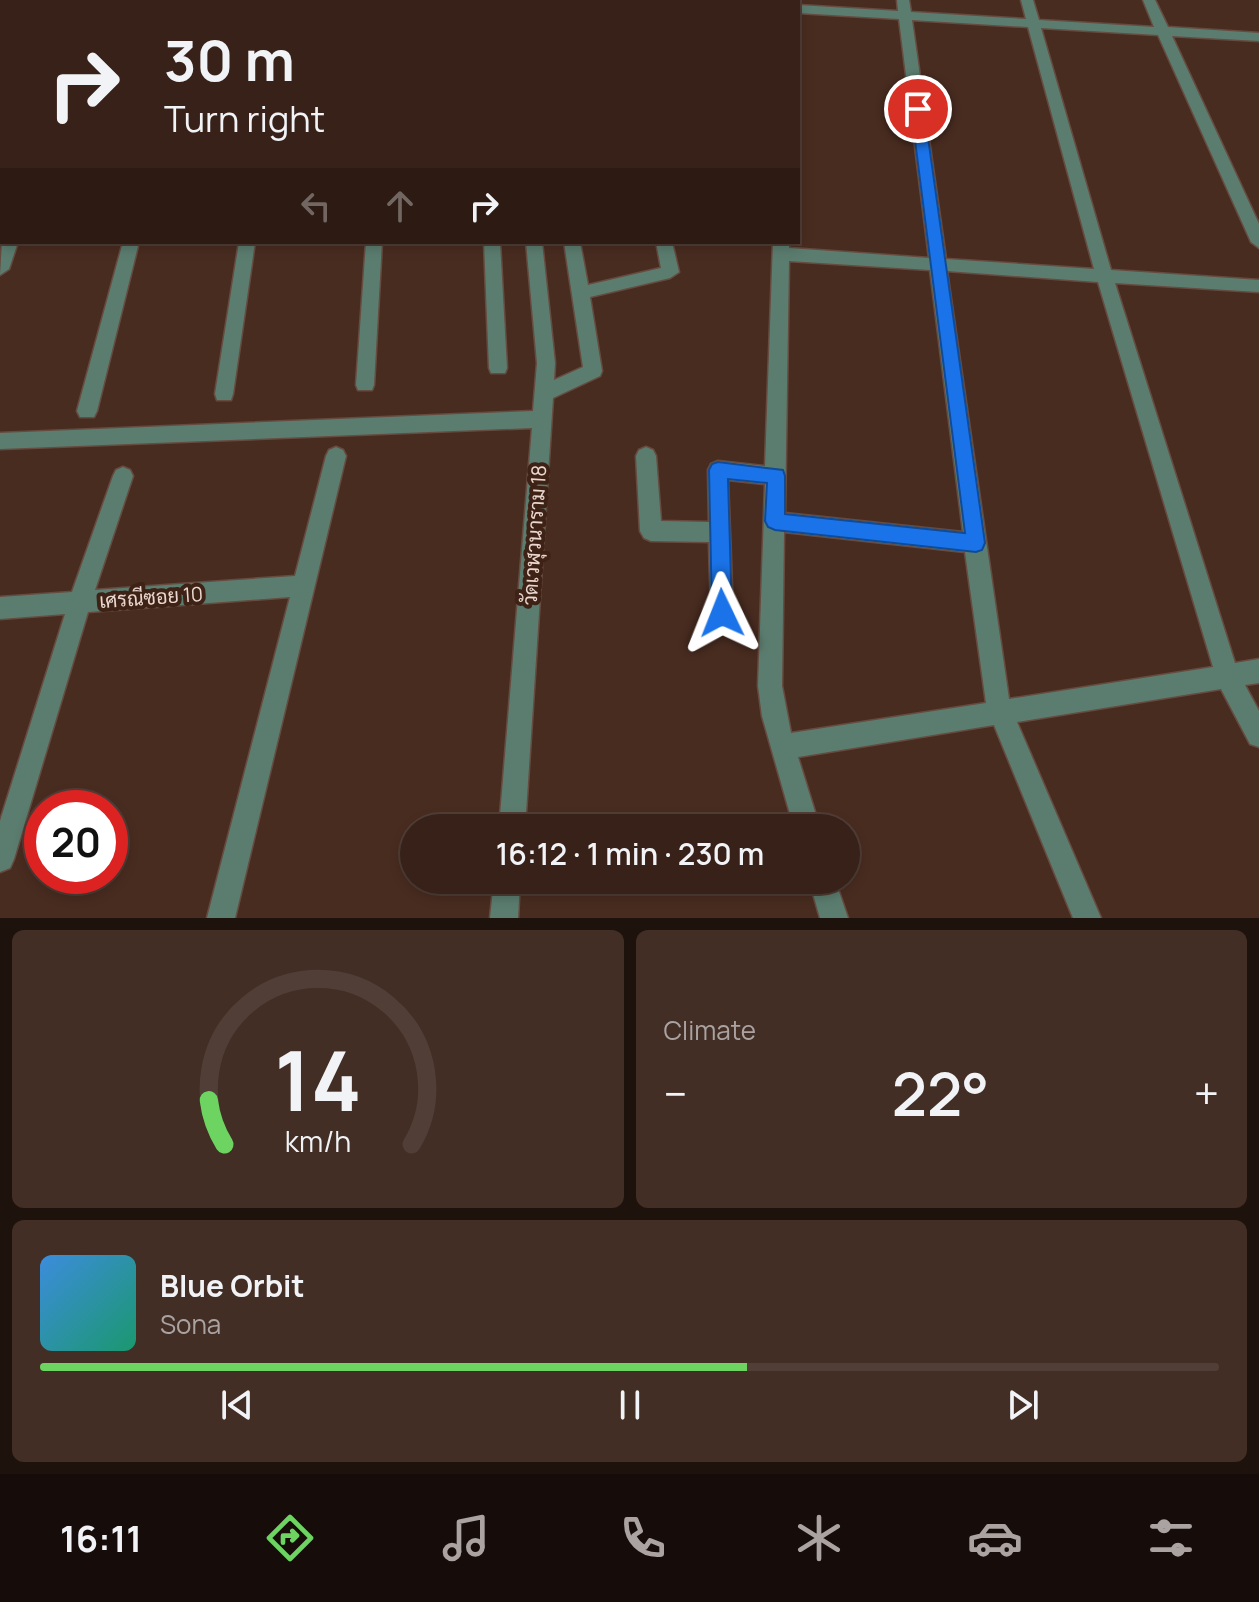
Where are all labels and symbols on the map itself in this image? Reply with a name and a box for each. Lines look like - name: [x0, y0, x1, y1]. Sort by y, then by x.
- pin: [884, 75, 952, 143]
- street label: วัดเวฬุวนาราม 18: [516, 464, 553, 606]
- position arrow: [680, 571, 764, 655]
- street label: เศรณีซอย 10: [98, 580, 204, 614]
- speed limit sign: 20: [24, 790, 128, 894]

